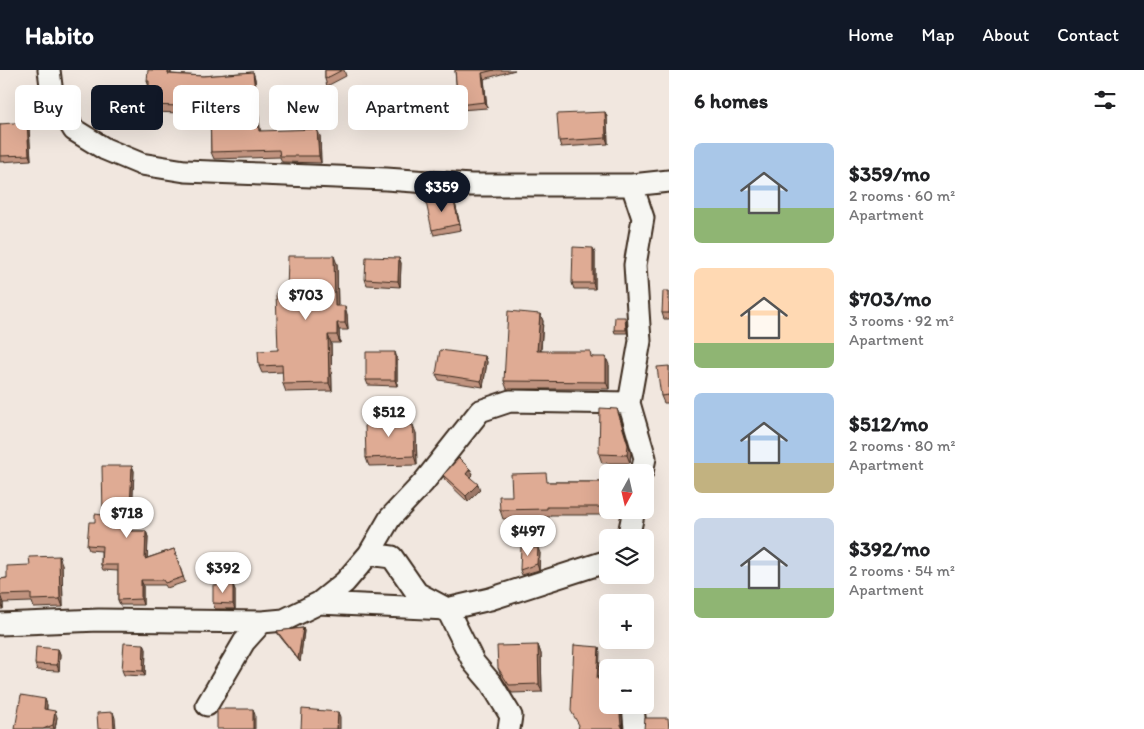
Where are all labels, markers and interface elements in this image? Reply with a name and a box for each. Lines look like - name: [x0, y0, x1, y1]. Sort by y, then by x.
- text: Habito: [25, 21, 94, 50]
- text: Home: [848, 24, 894, 46]
- text: Map: [922, 24, 955, 46]
- text: About: [983, 24, 1029, 46]
- text: Contact: [1057, 24, 1119, 46]
- chip: Buy: [15, 85, 81, 130]
- chip: Rent: [91, 85, 163, 130]
- chip: Filters: [173, 85, 259, 130]
- chip: New: [269, 85, 338, 130]
- chip: Apartment: [348, 85, 468, 130]
- icon: filters: [1091, 86, 1119, 114]
- text: 6 homes: [694, 88, 768, 113]
- text: $359/mo: [849, 161, 930, 186]
- icon: home: [734, 163, 794, 223]
- pin: $359: [412, 170, 472, 213]
- text: $359: [425, 177, 459, 196]
- text: 2 rooms · 60 m²: [849, 186, 955, 205]
- text: Apartment: [849, 205, 924, 224]
- pin: $703: [276, 278, 336, 321]
- text: $703: [289, 285, 323, 304]
- text: $703/mo: [849, 286, 932, 311]
- icon: home: [734, 288, 794, 348]
- text: 3 rooms · 92 m²: [849, 311, 954, 330]
- text: Apartment: [849, 330, 924, 349]
- pin: $512: [359, 396, 419, 438]
- text: $512: [373, 402, 405, 421]
- text: $512/mo: [849, 411, 929, 436]
- icon: home: [734, 413, 794, 473]
- text: 2 rooms · 80 m²: [849, 436, 955, 455]
- text: Apartment: [849, 455, 924, 474]
- north arrow: [599, 464, 654, 519]
- map controls: [599, 464, 654, 714]
- pin: $718: [97, 496, 157, 539]
- text: $718: [111, 503, 143, 522]
- pin: $497: [498, 514, 558, 557]
- text: $497: [511, 521, 545, 540]
- button: layers: [599, 529, 654, 584]
- text: $392/mo: [849, 536, 930, 561]
- icon: home: [734, 538, 794, 598]
- pin: $392: [193, 552, 253, 594]
- text: $392: [206, 558, 240, 577]
- text: 2 rooms · 54 m²: [849, 561, 955, 580]
- text: Apartment: [849, 580, 924, 599]
- button: +: [599, 594, 654, 649]
- button: −: [599, 659, 654, 714]

